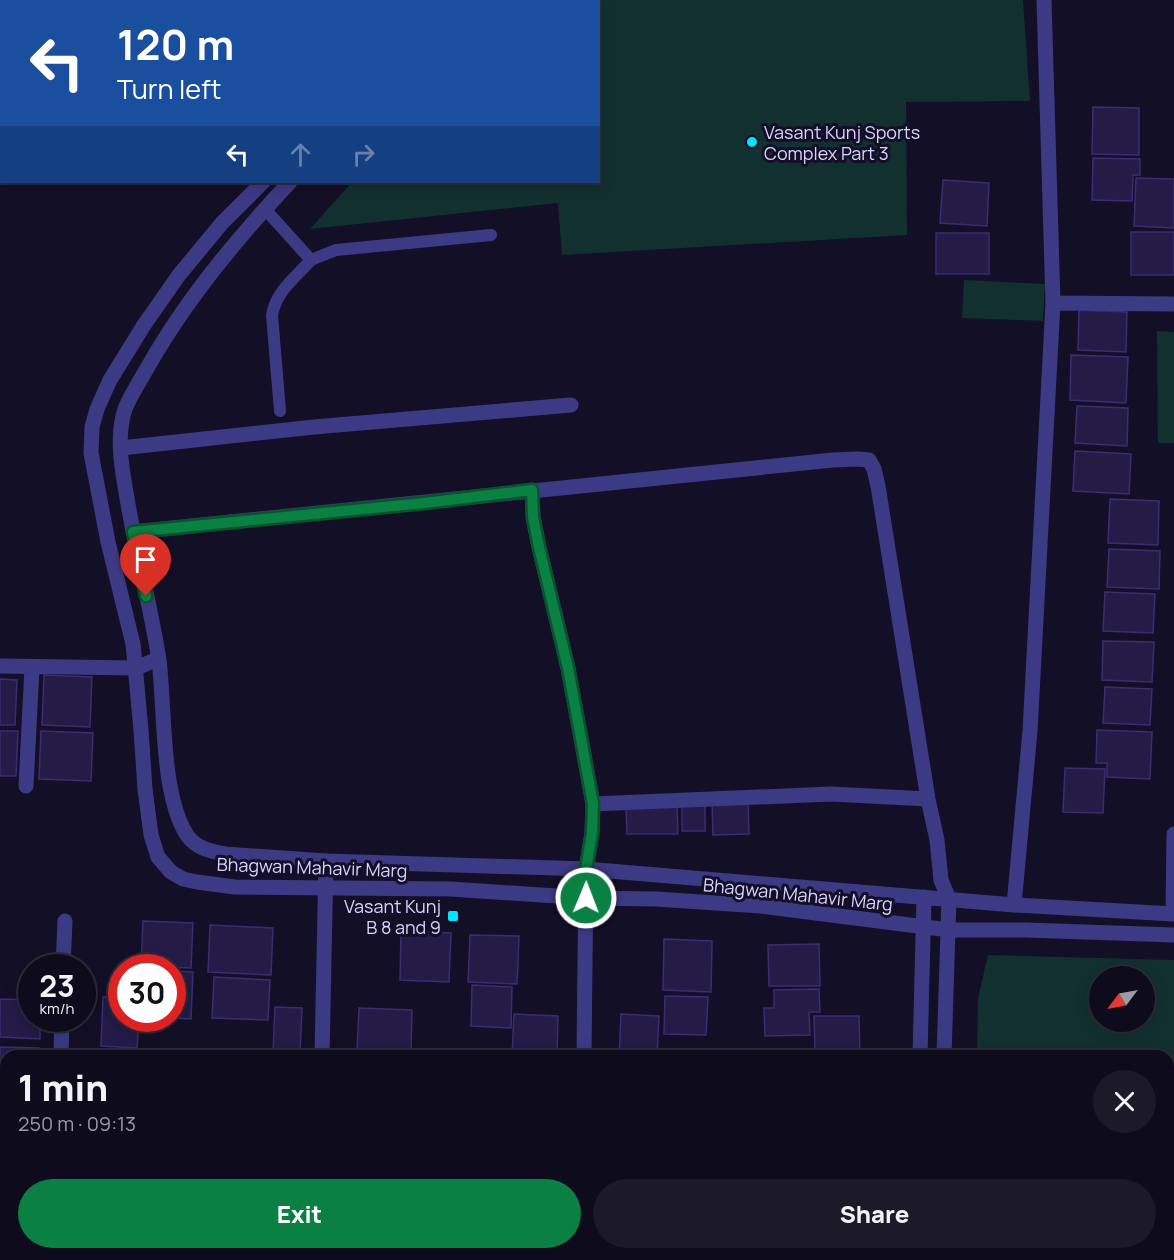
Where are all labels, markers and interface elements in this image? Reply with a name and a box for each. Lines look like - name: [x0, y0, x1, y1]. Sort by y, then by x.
- text: 120 m: [117, 15, 234, 73]
- icon: left: [18, 24, 96, 102]
- text: Turn left: [117, 70, 221, 107]
- place label: Vasant Kunj Sports Complex Part 3: [764, 120, 920, 165]
- marker: Vasant Kunj Sports Complex Part 3: [745, 135, 759, 149]
- icon: left: [221, 138, 254, 171]
- icon: ahead: [284, 138, 317, 171]
- icon: right: [347, 138, 380, 171]
- pin: [120, 534, 171, 596]
- icon: arrive: [129, 543, 162, 576]
- street label: Bhagwan Mahavir Marg: [216, 852, 408, 882]
- position arrow: [554, 866, 618, 930]
- street label: Bhagwan Mahavir Marg: [702, 872, 894, 916]
- place label: Vasant Kunj B 8 and 9: [344, 894, 441, 939]
- marker: Vasant Kunj B 8 and 9: [446, 909, 460, 923]
- speed limit sign: 30: [108, 954, 186, 1032]
- text: 23: [39, 965, 75, 1006]
- north arrow: [1089, 966, 1155, 1032]
- map controls: [1089, 966, 1155, 1032]
- text: km/h: [40, 998, 74, 1019]
- text: 1 min: [18, 1063, 108, 1112]
- button: close: [1093, 1070, 1156, 1133]
- text: 250 m · 09:13: [18, 1110, 136, 1137]
- button: Exit: [18, 1179, 581, 1248]
- button: Share: [593, 1179, 1156, 1248]

